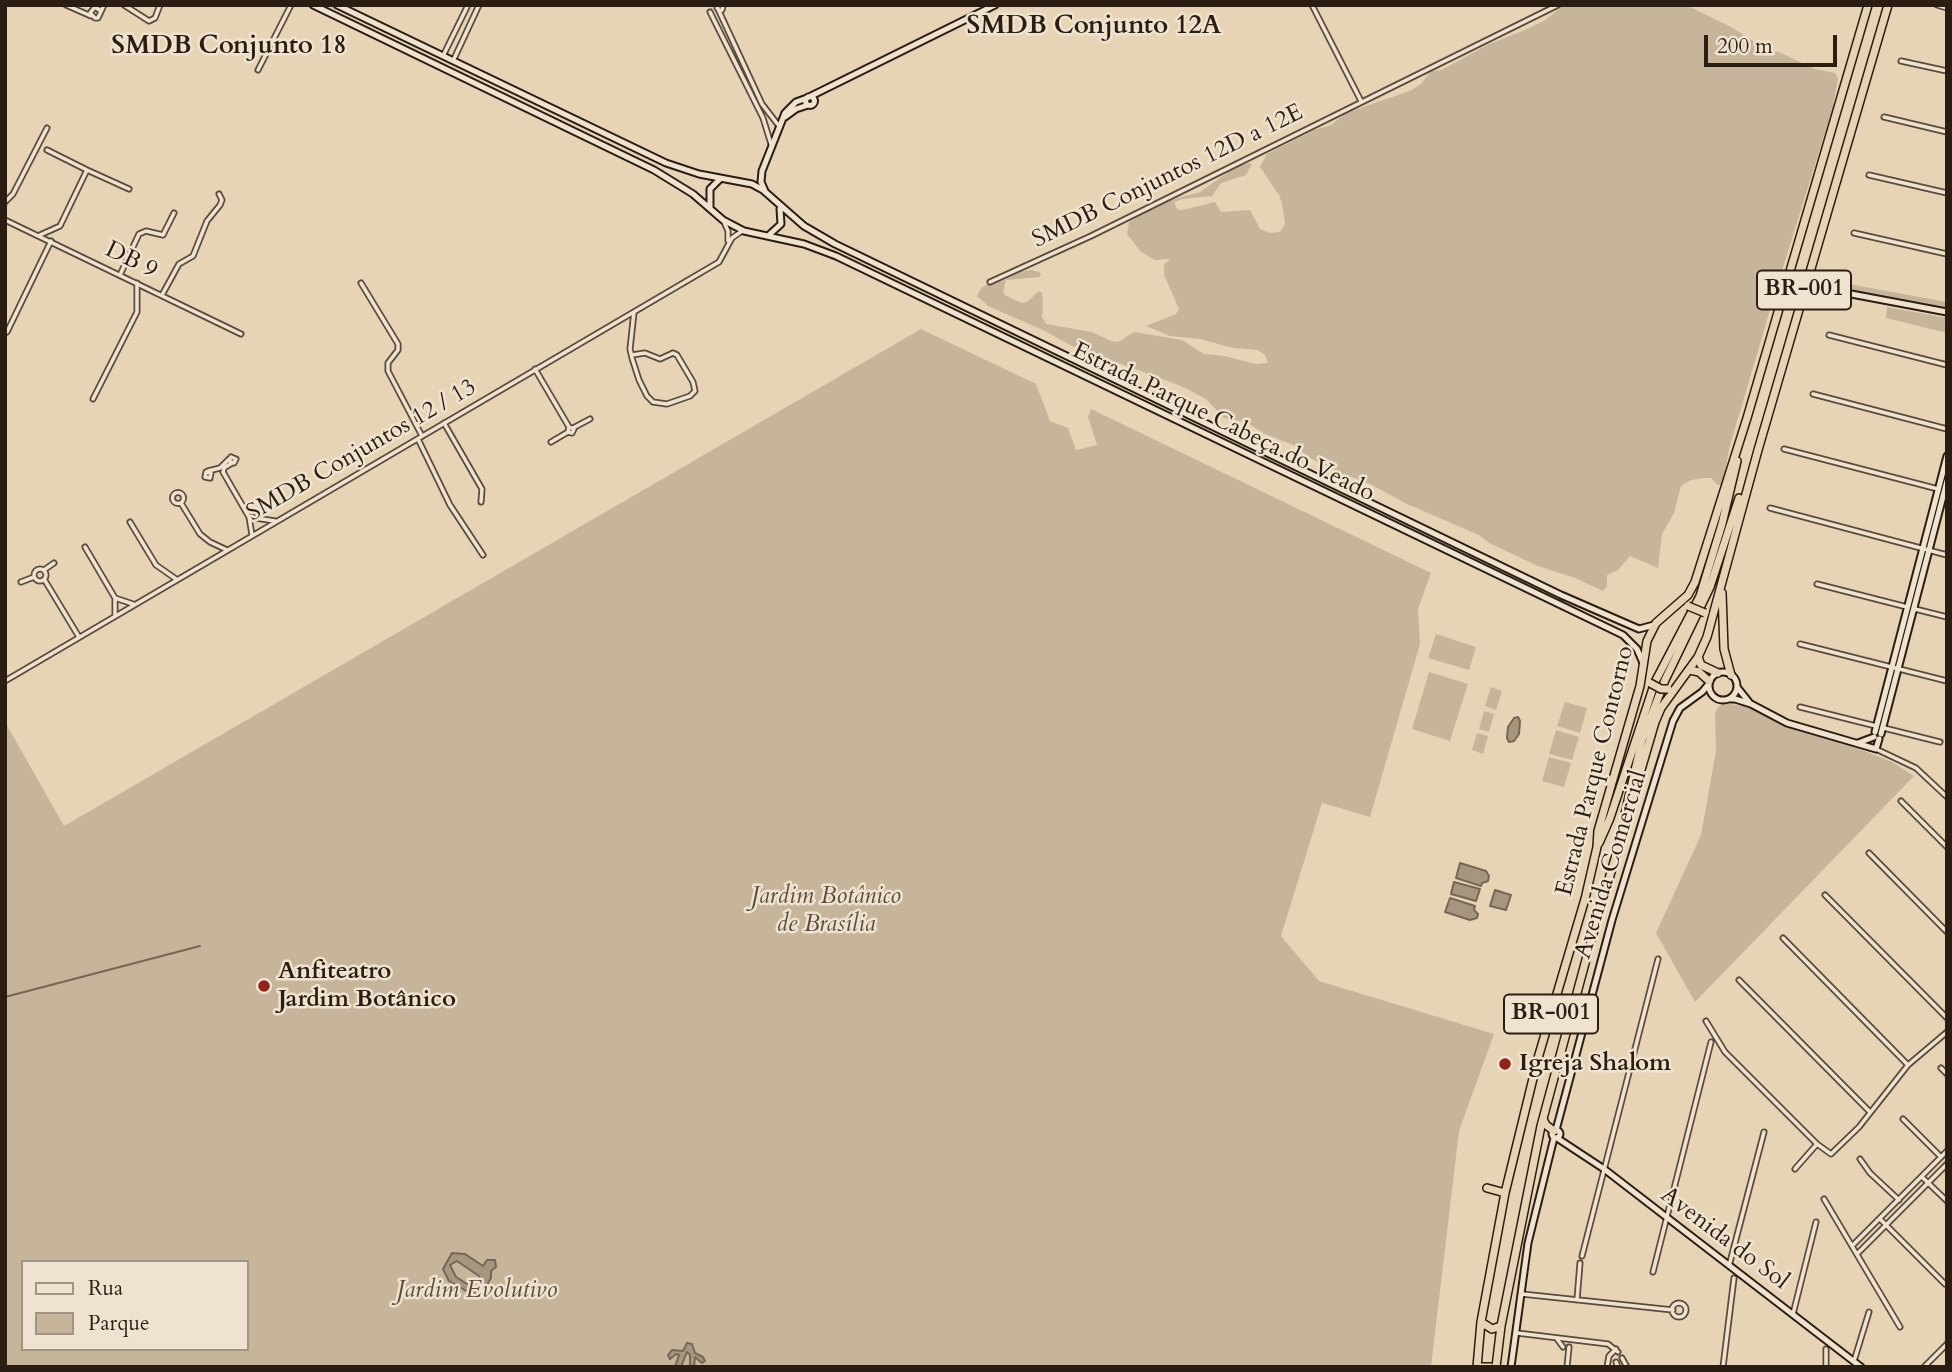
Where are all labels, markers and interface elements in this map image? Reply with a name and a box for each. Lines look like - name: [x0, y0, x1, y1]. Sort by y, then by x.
- district label: SMDB Conjunto 12A: [967, 11, 1221, 43]
- scale bar: [1707, 21, 1840, 65]
- district label: SMDB Conjunto 18: [111, 31, 347, 63]
- text: 200 m: [1717, 32, 1773, 61]
- street label: SMDB Conjuntos 12D a 12E: [1028, 99, 1308, 255]
- street label: DB 9: [100, 236, 162, 286]
- road number: BR-001: [1757, 270, 1851, 310]
- street label: Estrada Parque Cabeça do Veado: [1067, 337, 1379, 509]
- street label: SMDB Conjuntos 12 / 13: [242, 373, 482, 529]
- street label: Estrada Parque Contorno: [1551, 643, 1641, 899]
- street label: Avenida Comercial: [1570, 767, 1654, 963]
- park label: Jardim Botânico de Brasília: [751, 883, 901, 939]
- place label: Anfiteatro Jardim Botânico: [278, 958, 456, 1014]
- marker: Anfiteatro Jardim Botânico: [256, 978, 272, 994]
- road number: BR-001: [1504, 995, 1598, 1034]
- place label: Igreja Shalom: [1519, 1050, 1671, 1078]
- marker: Igreja Shalom: [1497, 1056, 1513, 1072]
- street label: Avenida do Sol: [1654, 1181, 1794, 1297]
- legend: [21, 1260, 248, 1351]
- text: Rua: [88, 1274, 123, 1303]
- park label: Jardim Evolutivo: [396, 1277, 558, 1305]
- text: Parque: [88, 1309, 149, 1338]

